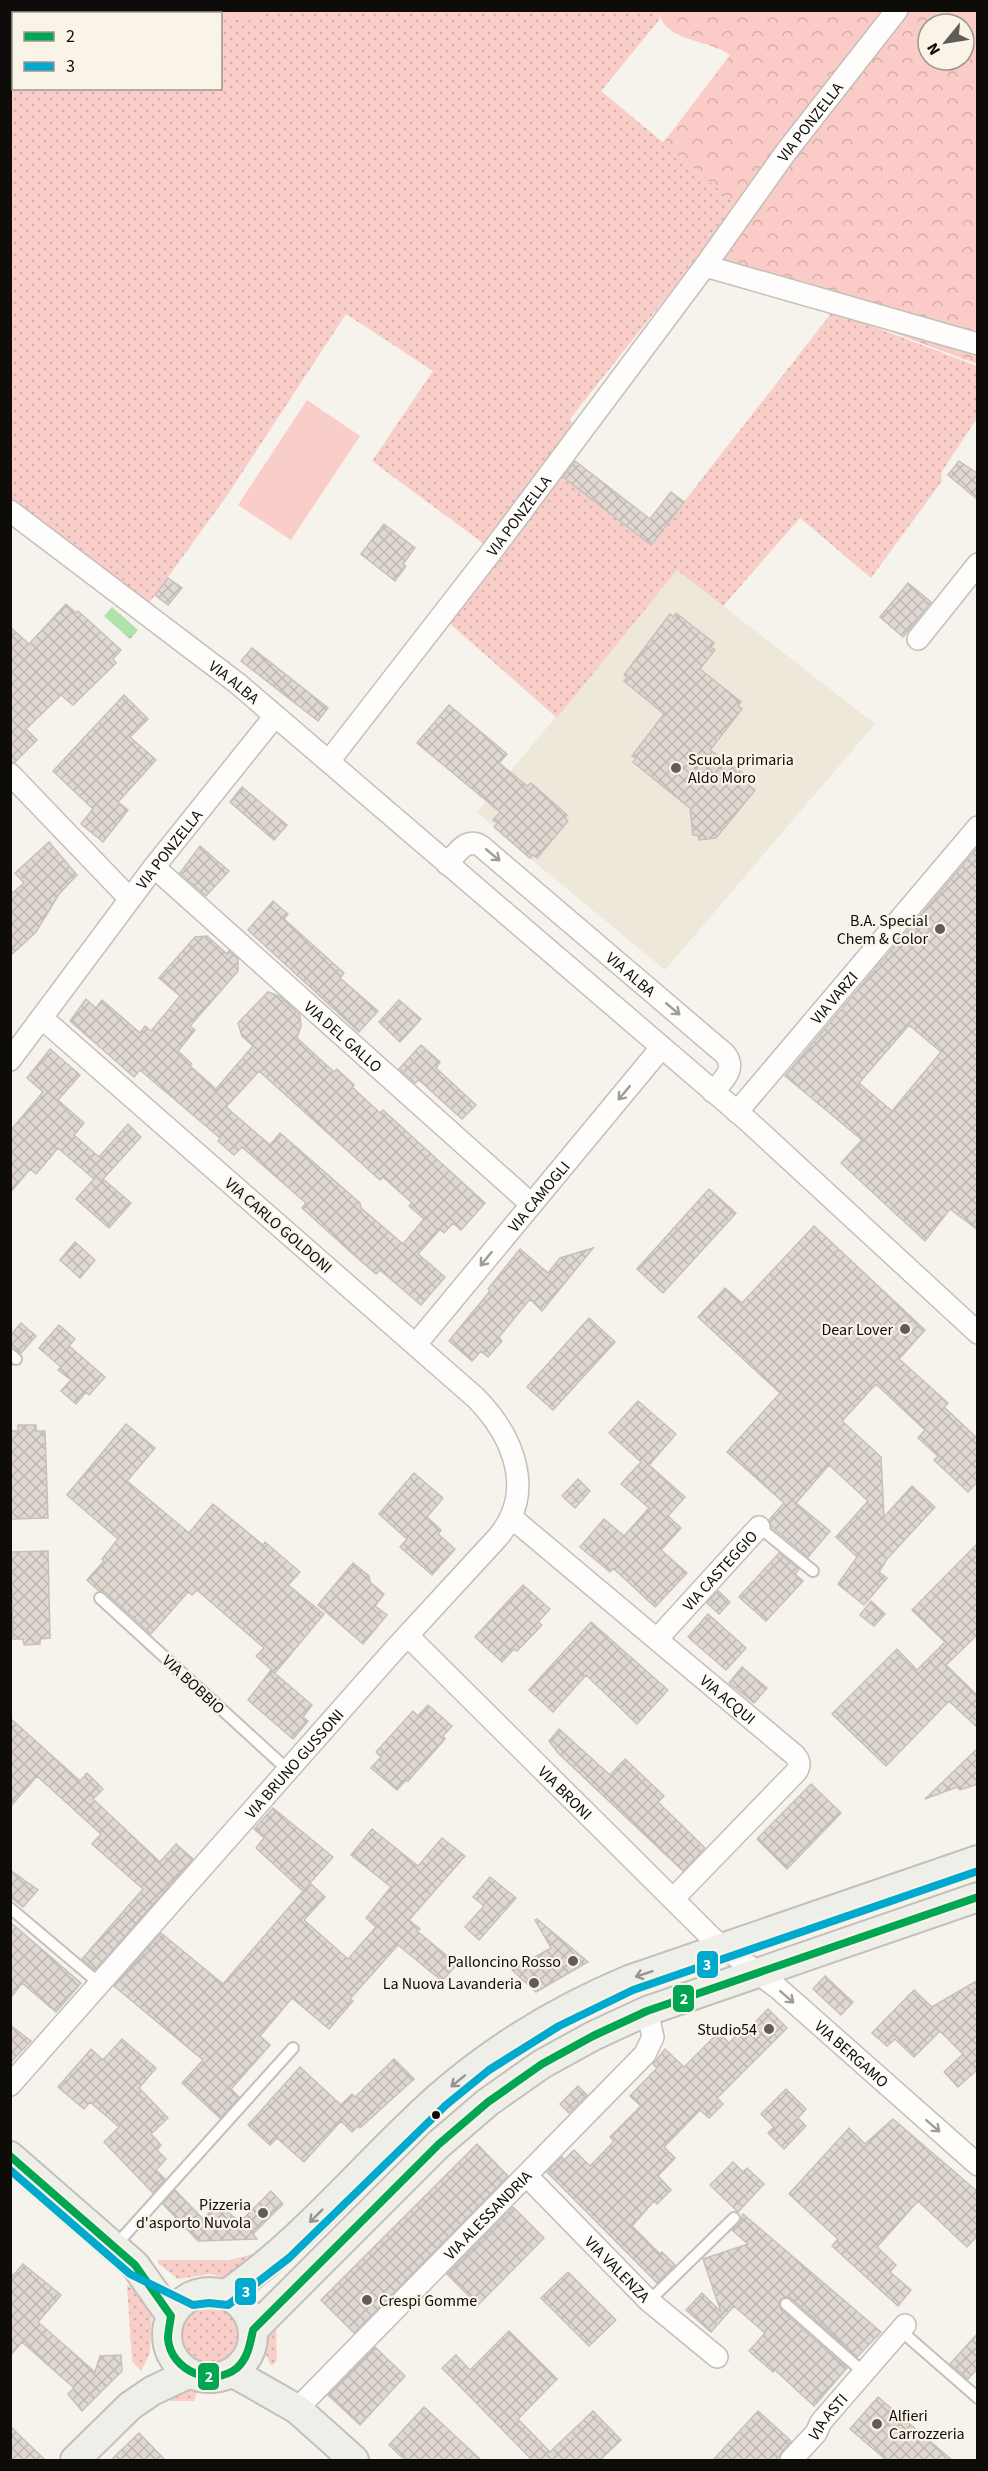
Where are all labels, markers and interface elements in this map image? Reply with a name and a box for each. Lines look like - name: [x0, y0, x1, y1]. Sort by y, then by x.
- legend: [12, 12, 222, 90]
- north arrow: [916, 12, 976, 72]
- text: 2: [66, 24, 75, 49]
- text: N: [922, 39, 946, 59]
- text: 3: [66, 54, 75, 79]
- street label: VIA PONZELLA: [772, 78, 849, 167]
- street label: VIA PONZELLA: [482, 471, 557, 561]
- street label: VIA ALBA: [204, 656, 264, 710]
- place label: Scuola primaria Aldo Moro: [688, 749, 794, 789]
- marker: Scuola primaria Aldo Moro: [669, 761, 683, 775]
- street label: VIA PONZELLA: [131, 805, 208, 894]
- one-way arrow: [485, 848, 500, 862]
- place label: B.A. Special Chem & Color: [837, 910, 928, 950]
- marker: B.A. Special Chem & Color: [933, 922, 947, 936]
- street label: VIA ALBA: [601, 947, 660, 1002]
- street label: VIA VARZI: [806, 967, 863, 1029]
- street label: VIA DEL GALLO: [299, 996, 387, 1078]
- one-way arrow: [665, 1002, 680, 1016]
- one-way arrow: [617, 1085, 630, 1101]
- street label: VIA CAMOGLI: [503, 1156, 575, 1237]
- street label: VIA CARLO GOLDONI: [220, 1173, 337, 1279]
- one-way arrow: [479, 1251, 492, 1267]
- place label: Dear Lover: [822, 1319, 893, 1341]
- marker: Dear Lover: [898, 1322, 912, 1336]
- street label: VIA CASTEGGIO: [678, 1526, 763, 1616]
- street label: VIA BOBBIO: [157, 1650, 229, 1719]
- street label: VIA ACQUI: [695, 1670, 760, 1730]
- street label: VIA BRUNO GUSSONI: [240, 1704, 349, 1824]
- street label: VIA BRONI: [533, 1761, 597, 1825]
- line badge: 3: [696, 1950, 719, 1979]
- place label: Palloncino Rosso: [447, 1951, 561, 1973]
- marker: Palloncino Rosso: [566, 1954, 580, 1968]
- text: 3: [703, 1954, 711, 1976]
- one-way arrow: [635, 1970, 654, 1981]
- place label: La Nuova Lavanderia: [383, 1973, 522, 1995]
- marker: La Nuova Lavanderia: [527, 1976, 541, 1990]
- line badge: 2: [672, 1984, 695, 2013]
- text: 2: [680, 1988, 688, 2010]
- one-way arrow: [779, 1990, 794, 2004]
- street label: VIA BERGAMO: [809, 2015, 893, 2093]
- place label: Studio54: [697, 2019, 757, 2041]
- marker: Studio54: [762, 2022, 776, 2036]
- one-way arrow: [450, 2075, 466, 2088]
- unlabelled marker: [430, 2109, 442, 2121]
- one-way arrow: [925, 2119, 940, 2133]
- street label: VIA ALESSANDRIA: [439, 2166, 537, 2265]
- place label: Pizzeria d'asporto Nuvola: [136, 2194, 251, 2234]
- marker: Pizzeria d'asporto Nuvola: [256, 2206, 270, 2220]
- one-way arrow: [309, 2208, 324, 2223]
- street label: VIA VALENZA: [580, 2232, 655, 2308]
- line badge: 3: [234, 2277, 257, 2306]
- text: 3: [242, 2281, 250, 2303]
- place label: Crespi Gomme: [379, 2290, 477, 2312]
- marker: Crespi Gomme: [360, 2293, 374, 2307]
- line badge: 2: [197, 2362, 220, 2391]
- text: 2: [205, 2366, 213, 2388]
- street label: VIA ASTI: [804, 2389, 853, 2446]
- place label: Alfieri Carrozzeria: [889, 2405, 965, 2445]
- marker: Alfieri Carrozzeria: [870, 2417, 884, 2431]

